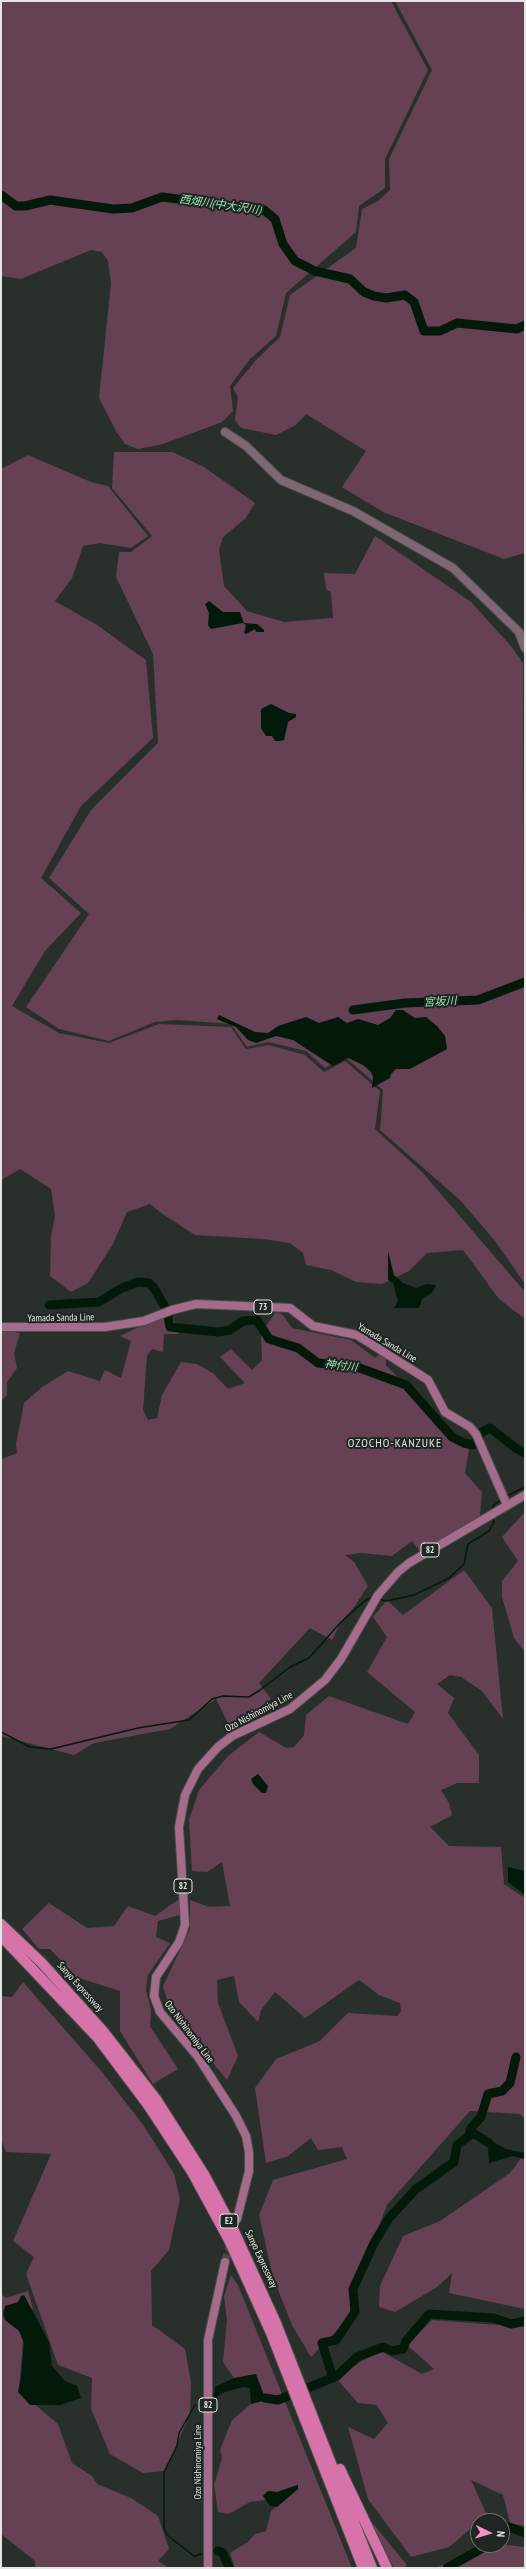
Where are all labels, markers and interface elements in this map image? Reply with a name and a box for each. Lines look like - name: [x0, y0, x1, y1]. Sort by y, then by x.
- water label: 西畑川(中大沢川): [178, 193, 262, 217]
- water label: 宮坂川: [423, 995, 457, 1009]
- road number: 73: [254, 1300, 272, 1314]
- street label: Yamada Sanda Line: [27, 1311, 95, 1325]
- street label: Yamada Sanda Line: [355, 1321, 419, 1365]
- water label: 神付川: [324, 1357, 358, 1375]
- district label: OZOCHO-KANZUKE: [348, 1437, 442, 1451]
- road number: 82: [421, 1543, 439, 1557]
- street label: Ozo Nishinomiya Line: [223, 1689, 295, 1735]
- road number: 82: [174, 1879, 192, 1893]
- street label: Sanyo Expressway: [54, 1960, 106, 2014]
- street label: Ozo Nishinomiya Line: [162, 1999, 216, 2065]
- road number: E2: [220, 2214, 238, 2228]
- street label: Sanyo Expressway: [242, 2228, 280, 2290]
- road number: 82: [199, 2398, 217, 2412]
- street label: Ozo Nishinomiya Line: [192, 2425, 204, 2499]
- north arrow: [470, 2513, 510, 2553]
- text: N: [494, 2530, 508, 2538]

